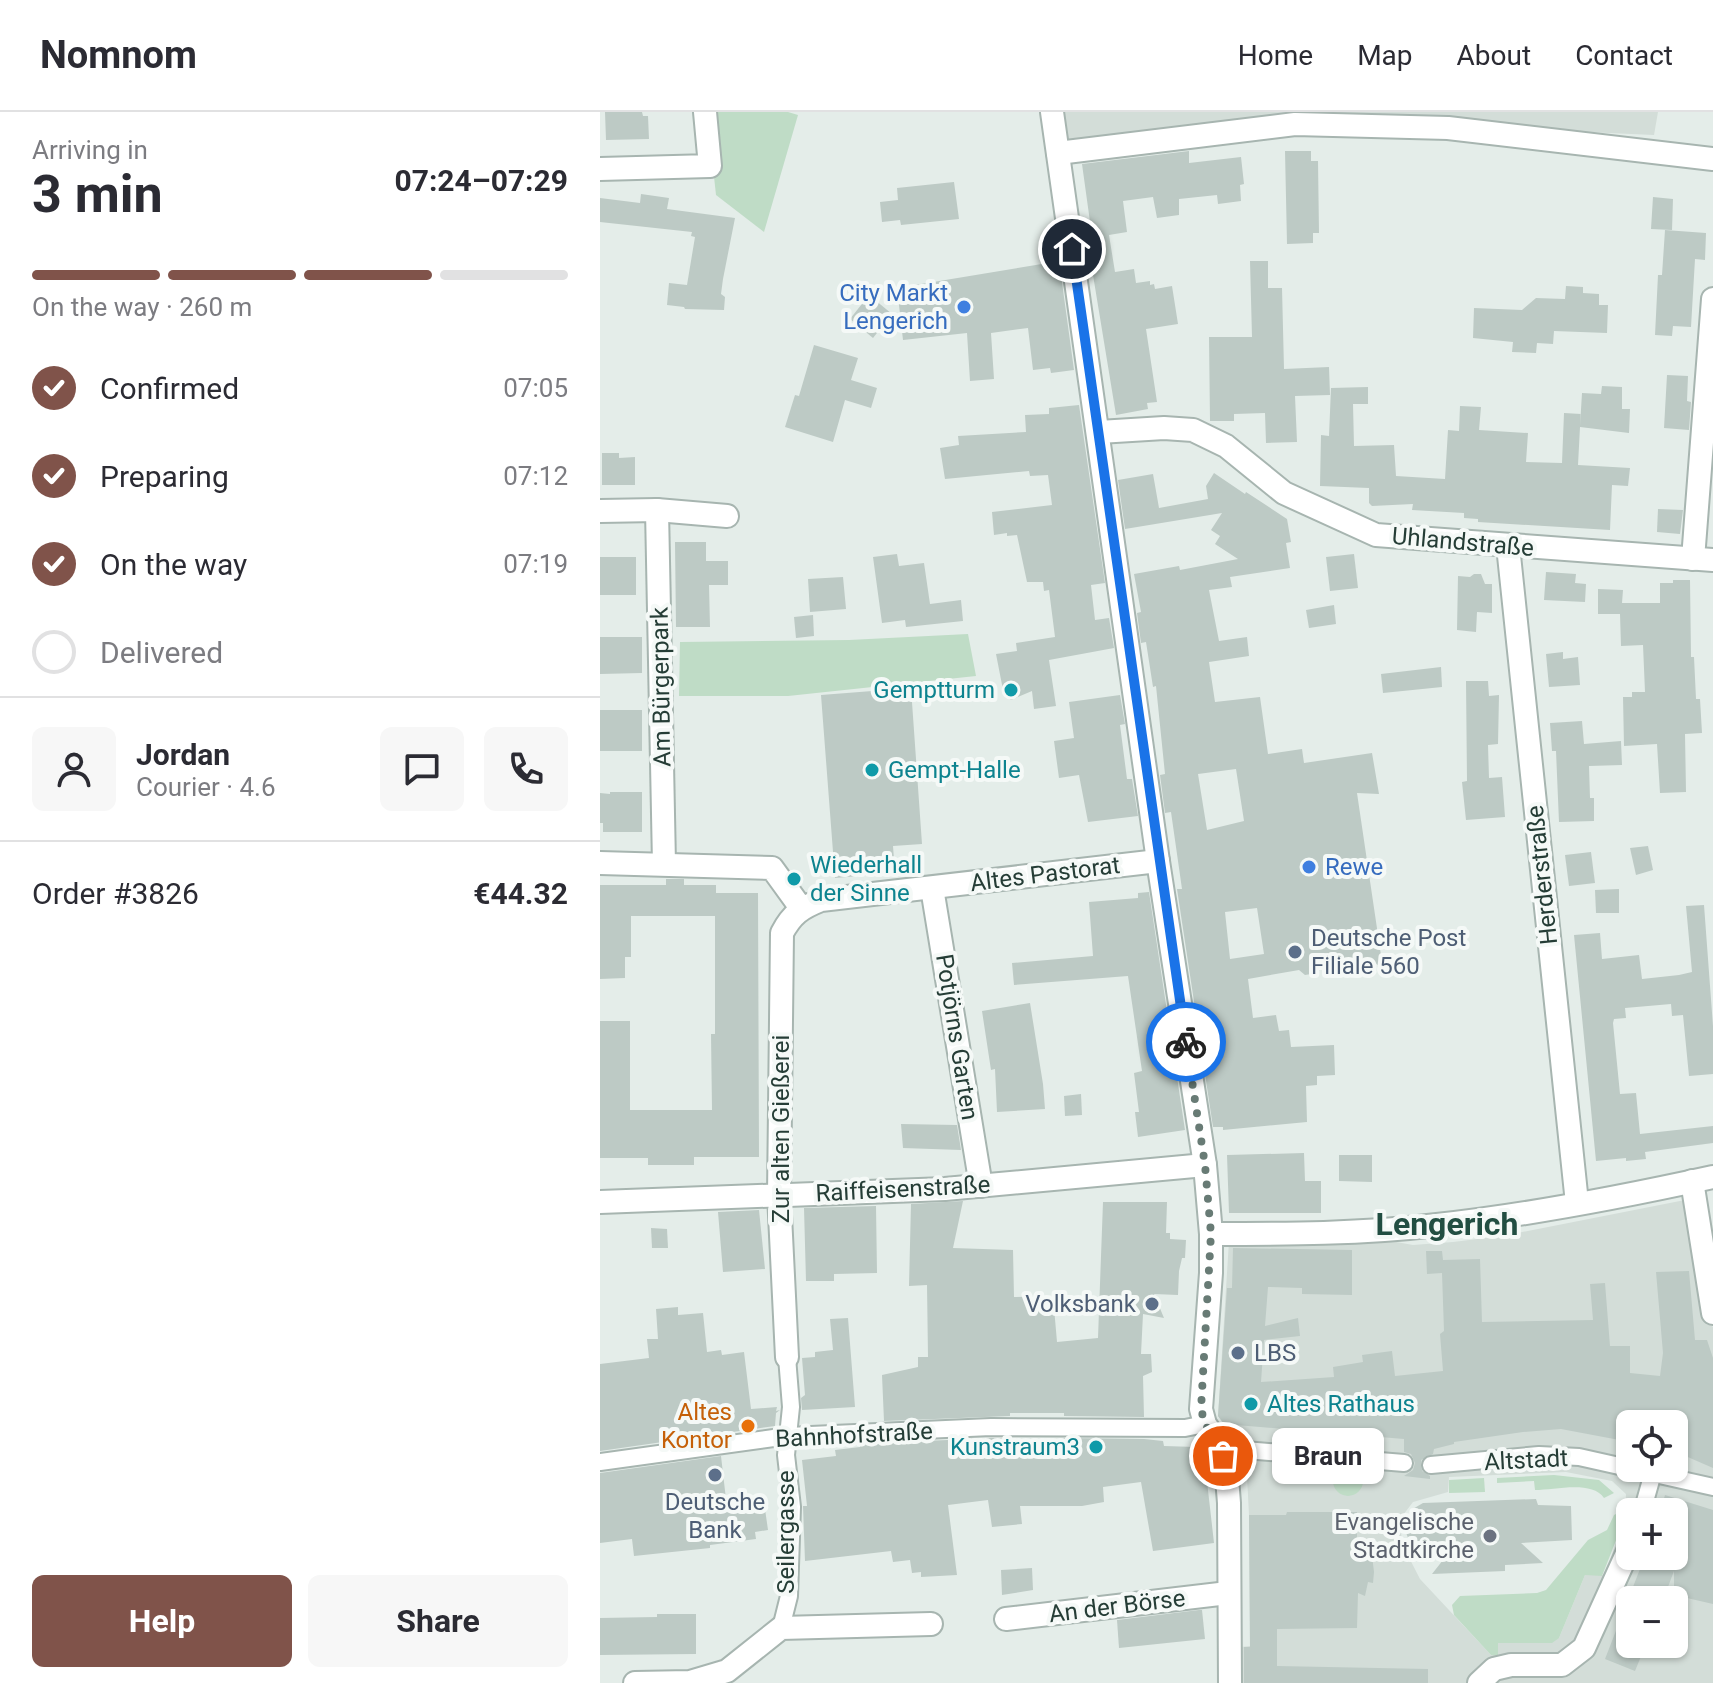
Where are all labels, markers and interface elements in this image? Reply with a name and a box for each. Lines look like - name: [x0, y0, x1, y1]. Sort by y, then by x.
- text: Nomnom: [40, 33, 197, 77]
- text: Home: [1238, 39, 1313, 72]
- text: Map: [1357, 39, 1413, 72]
- text: About: [1457, 39, 1531, 72]
- text: Contact: [1575, 39, 1673, 72]
- text: Arriving in: [32, 135, 148, 165]
- text: 07:24–07:29: [394, 163, 568, 198]
- text: 3 min: [32, 164, 163, 225]
- pin: [1038, 215, 1106, 283]
- icon: home: [1050, 227, 1094, 271]
- place label: City Markt Lengerich: [839, 279, 948, 335]
- text: On the way · 260 m: [32, 292, 252, 322]
- marker: City Markt Lengerich: [955, 298, 973, 316]
- icon: check: [32, 366, 76, 410]
- text: Confirmed: [100, 371, 239, 406]
- text: 07:05: [503, 373, 568, 403]
- icon: check: [32, 454, 76, 498]
- text: Preparing: [100, 459, 229, 494]
- text: 07:12: [503, 461, 568, 491]
- street label: Uhlandstraße: [1391, 522, 1535, 562]
- icon: check: [32, 542, 76, 586]
- text: On the way: [100, 547, 247, 582]
- text: 07:19: [503, 549, 568, 579]
- street label: Am Bürgerpark: [646, 606, 676, 767]
- text: Delivered: [100, 635, 223, 670]
- place label: Gemptturm: [873, 676, 995, 704]
- marker: Gemptturm: [1002, 681, 1020, 699]
- button: person: [32, 727, 116, 811]
- button: chat: [380, 727, 464, 811]
- button: phone: [484, 727, 568, 811]
- text: Jordan: [136, 737, 230, 772]
- place label: Gempt-Halle: [888, 756, 1021, 784]
- marker: Gempt-Halle: [863, 761, 881, 779]
- text: Courier · 4.6: [136, 772, 276, 802]
- street label: Herderstraße: [1521, 804, 1563, 946]
- place label: Wiederhall der Sinne: [810, 851, 922, 907]
- street label: Altes Pastorat: [968, 851, 1122, 897]
- place label: Rewe: [1325, 853, 1383, 881]
- marker: Rewe: [1300, 858, 1318, 876]
- marker: Wiederhall der Sinne: [785, 870, 803, 888]
- text: Order #3826: [32, 876, 199, 911]
- text: €44.32: [473, 876, 568, 911]
- place label: Deutsche Post Filiale 560: [1311, 924, 1466, 980]
- marker: Deutsche Post Filiale 560: [1286, 943, 1304, 961]
- street label: Potjörns Garten: [930, 952, 984, 1122]
- courier: [1146, 1002, 1226, 1082]
- icon: bike: [1164, 1020, 1208, 1064]
- street label: Zur alten Gießerei: [767, 1035, 795, 1223]
- street label: Raiffeisenstraße: [815, 1170, 991, 1208]
- district label: Lengerich: [1376, 1205, 1518, 1243]
- place label: Volksbank: [1025, 1290, 1137, 1318]
- marker: Volksbank: [1143, 1295, 1161, 1313]
- place label: LBS: [1254, 1339, 1296, 1367]
- marker: LBS: [1229, 1344, 1247, 1362]
- place label: Altes Rathaus: [1267, 1390, 1415, 1418]
- marker: Altes Rathaus: [1242, 1395, 1260, 1413]
- place label: Altes Kontor: [661, 1398, 732, 1454]
- map controls: [1616, 1410, 1688, 1658]
- button: locate: [1616, 1410, 1688, 1482]
- marker: Altes Kontor: [739, 1417, 757, 1435]
- street label: Bahnhofstraße: [775, 1417, 933, 1453]
- pin: [1189, 1422, 1257, 1490]
- callout: Braun: [1271, 1428, 1383, 1484]
- place label: Kunstraum3: [950, 1433, 1080, 1461]
- icon: bag: [1201, 1434, 1245, 1478]
- marker: Kunstraum3: [1087, 1438, 1105, 1456]
- text: Braun: [1294, 1441, 1362, 1471]
- street label: Altstadt: [1483, 1444, 1569, 1476]
- marker: Deutsche Bank: [706, 1466, 724, 1484]
- street label: Seilergasse: [772, 1470, 800, 1594]
- place label: Deutsche Bank: [665, 1488, 765, 1544]
- button: +: [1616, 1498, 1688, 1570]
- place label: Evangelische Stadtkirche: [1334, 1508, 1474, 1564]
- marker: Evangelische Stadtkirche: [1481, 1527, 1499, 1545]
- button: Help: [32, 1575, 292, 1667]
- button: Share: [308, 1575, 568, 1667]
- street label: An der Börse: [1047, 1584, 1187, 1628]
- button: −: [1616, 1586, 1688, 1658]

